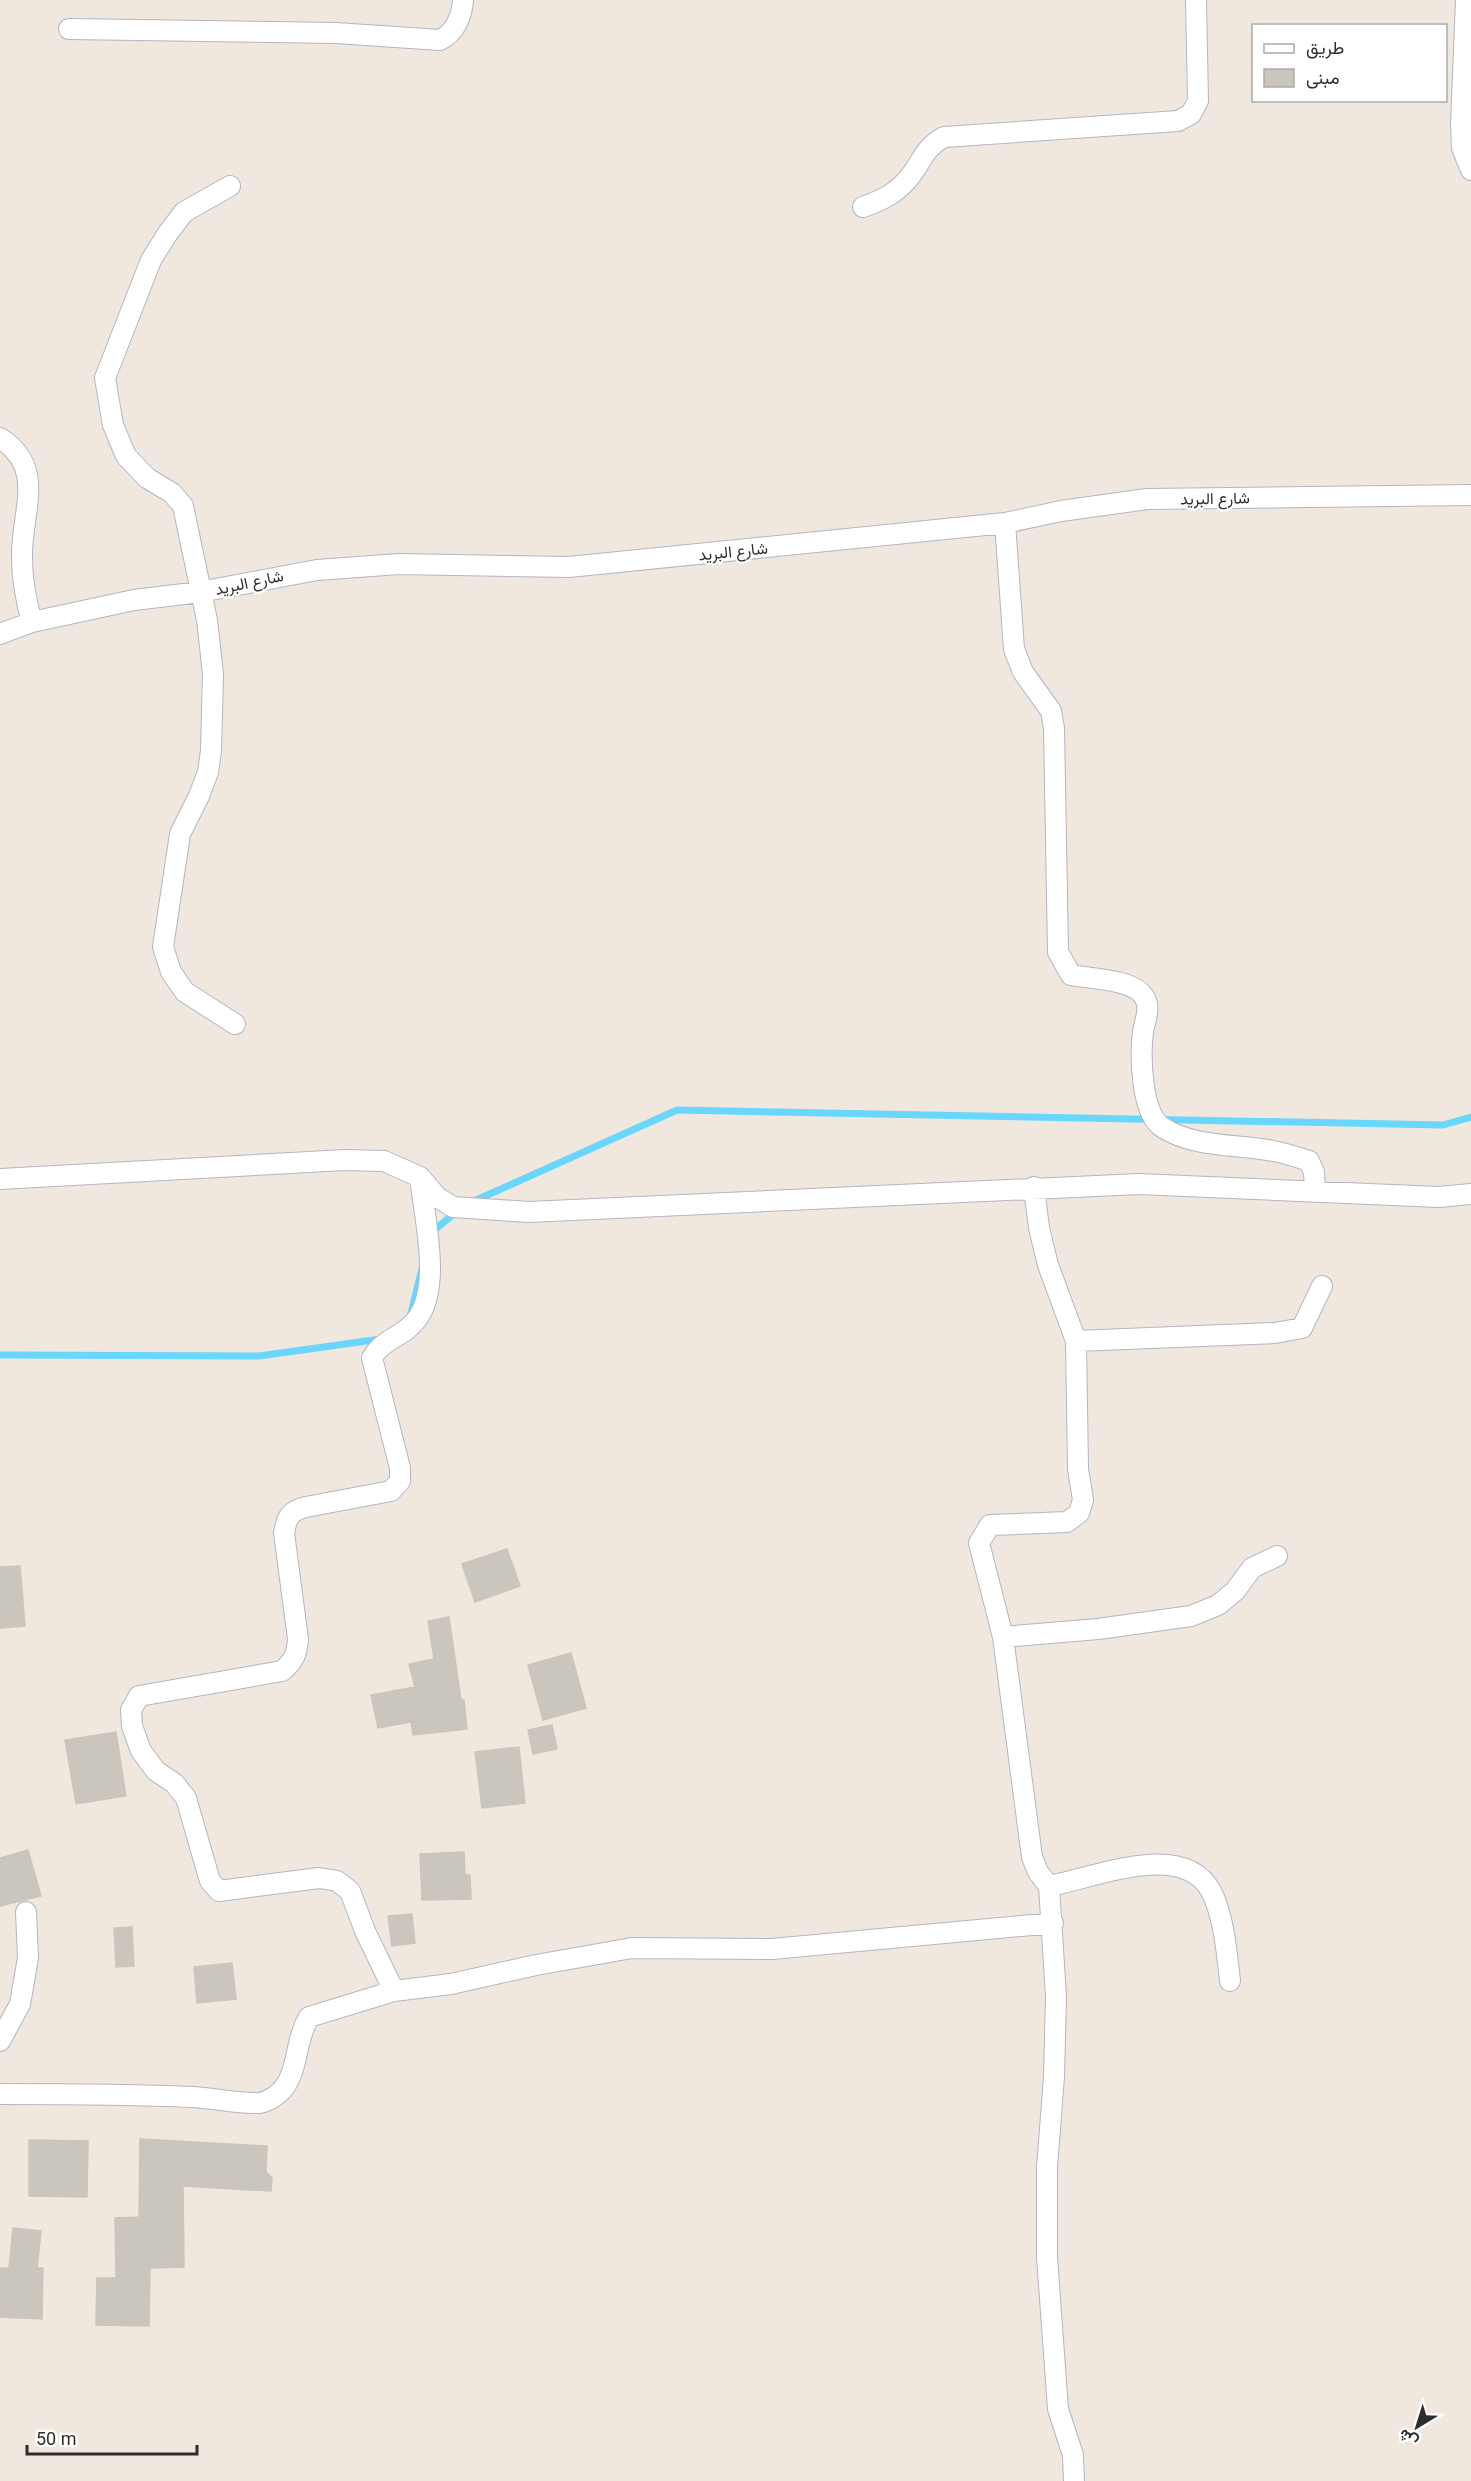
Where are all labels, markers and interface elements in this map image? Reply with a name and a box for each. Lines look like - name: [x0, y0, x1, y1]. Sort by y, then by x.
- legend: [1252, 24, 1447, 102]
- text: طريق: [1306, 37, 1344, 59]
- text: مبنى: [1306, 67, 1340, 89]
- street label: شارع البريد: [1180, 488, 1250, 511]
- street label: شارع البريد: [697, 538, 769, 567]
- street label: شارع البريد: [213, 566, 286, 601]
- north arrow: [1387, 2397, 1447, 2457]
- scale bar: [27, 2418, 196, 2456]
- text: ش: [1395, 2425, 1422, 2452]
- text: 50 m: [36, 2428, 76, 2449]

